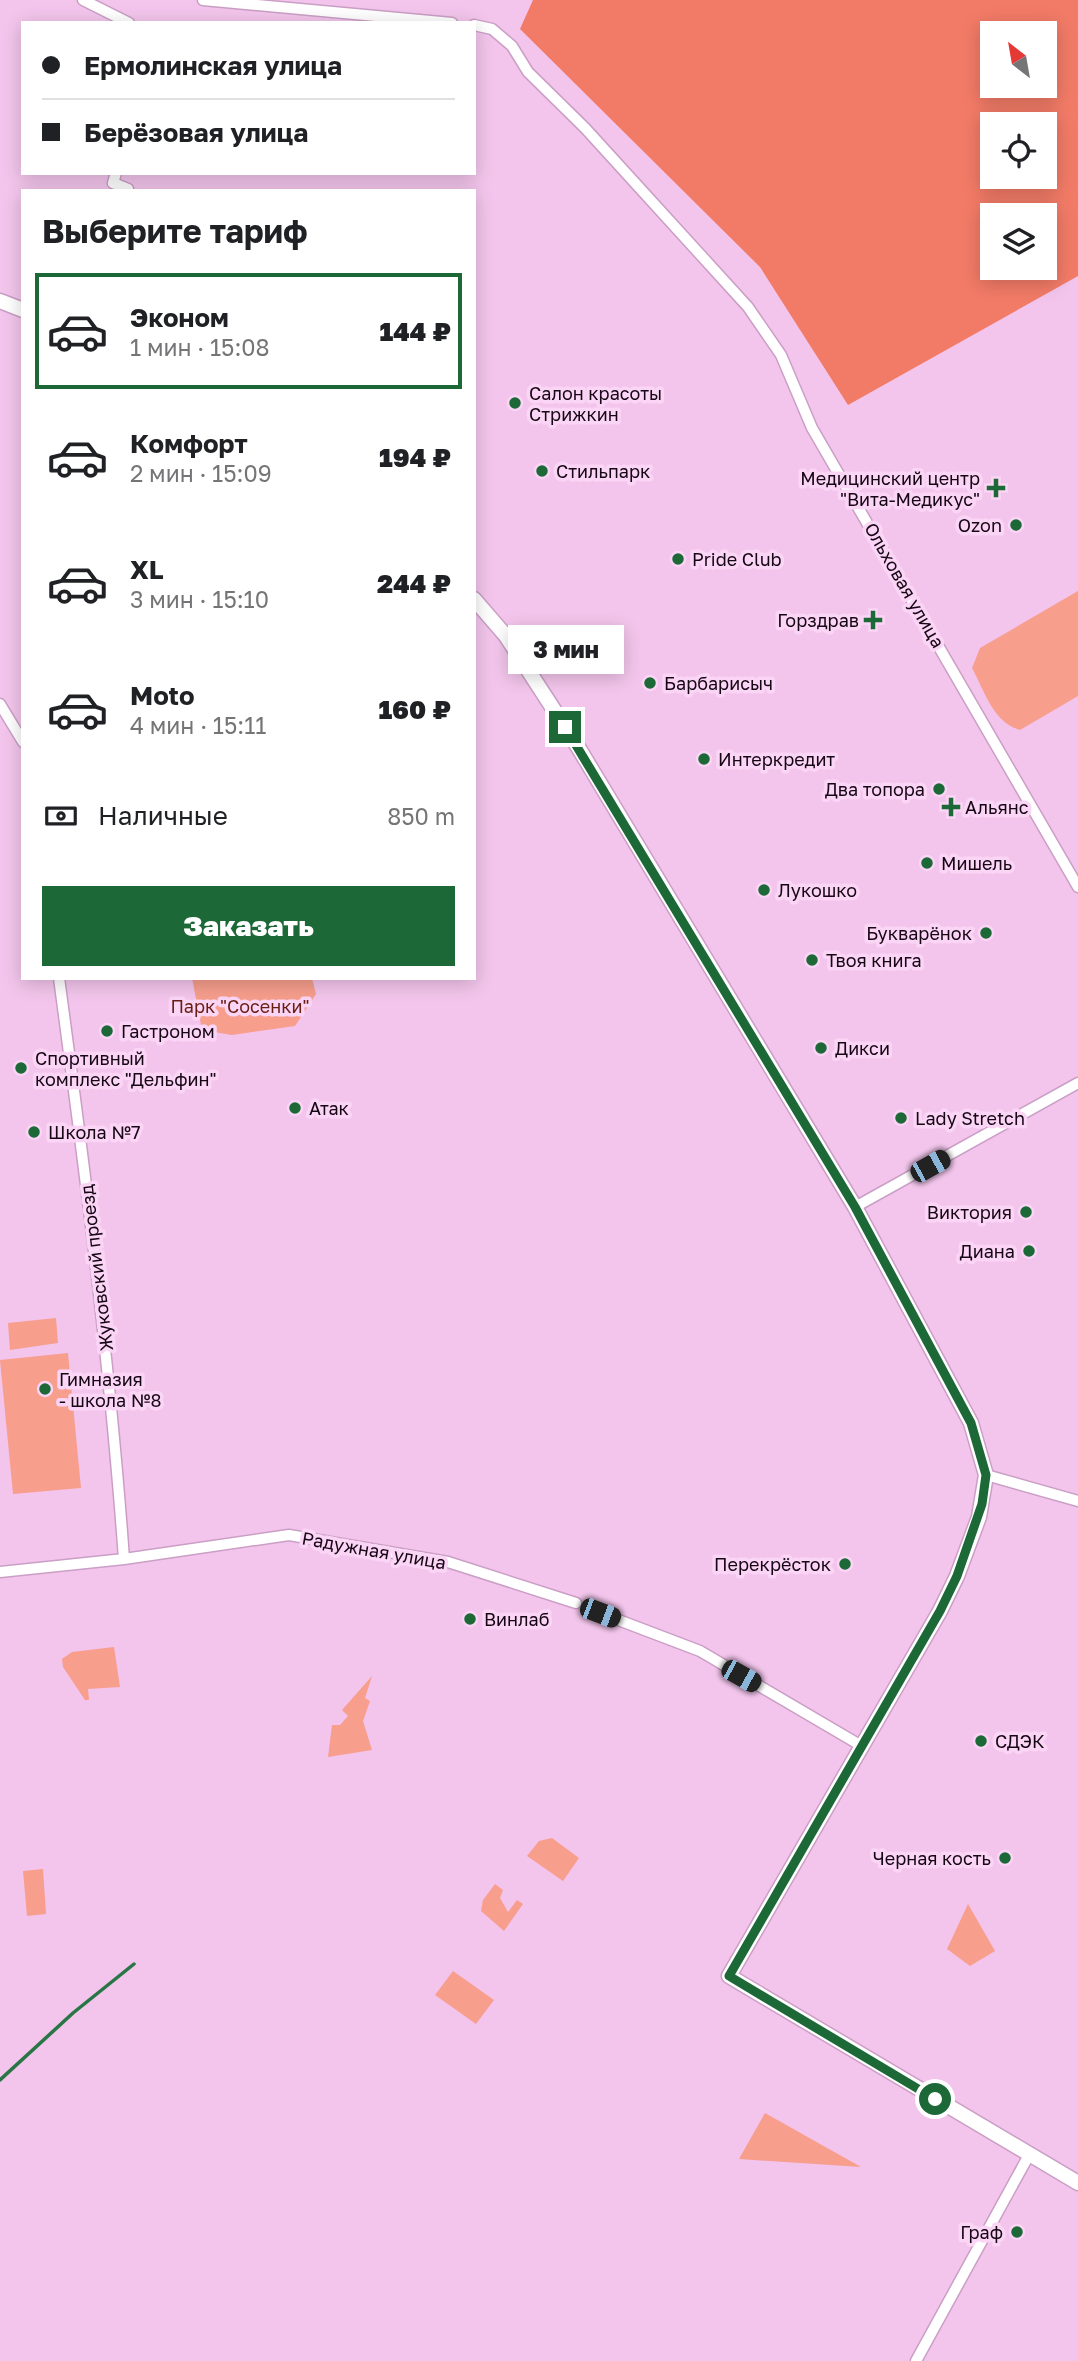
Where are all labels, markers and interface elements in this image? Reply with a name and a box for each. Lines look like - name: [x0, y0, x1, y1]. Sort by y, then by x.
- north arrow: [980, 21, 1057, 98]
- map controls: [980, 21, 1057, 280]
- text: Ермолинская улица: [84, 50, 342, 81]
- button: locate: [980, 112, 1057, 189]
- text: Берёзовая улица: [84, 117, 308, 148]
- button: layers: [980, 203, 1057, 280]
- text: Выберите тариф: [42, 212, 308, 250]
- icon: car: [46, 300, 109, 363]
- text: Эконом: [130, 302, 229, 333]
- text: 144 ₽: [379, 316, 451, 347]
- text: 1 мин · 15:08: [130, 333, 270, 361]
- place label: Салон красоты Стрижкин: [529, 382, 662, 425]
- marker: Салон красоты Стрижкин: [507, 395, 523, 411]
- icon: car: [46, 426, 109, 489]
- text: Комфорт: [130, 428, 248, 459]
- text: 194 ₽: [379, 442, 451, 473]
- text: 2 мин · 15:09: [130, 459, 272, 487]
- place label: Стильпарк: [556, 460, 650, 482]
- marker: Стильпарк: [534, 463, 550, 479]
- place label: Медицинский центр "Вита-Медикус": [800, 467, 980, 510]
- marker: Медицинский центр "Вита-Медикус": [986, 478, 1006, 498]
- place label: Ozon: [958, 514, 1002, 536]
- marker: Ozon: [1008, 517, 1024, 533]
- street label: Ольховая улица: [860, 519, 950, 651]
- place label: Pride Club: [692, 548, 782, 570]
- marker: Pride Club: [670, 551, 686, 567]
- icon: car: [46, 552, 109, 615]
- text: XL: [130, 554, 164, 585]
- text: 244 ₽: [377, 568, 451, 599]
- text: 3 мин · 15:10: [130, 585, 269, 613]
- place label: Горздрав: [777, 609, 859, 631]
- marker: Горздрав: [865, 612, 881, 628]
- callout: 3 мин: [507, 626, 623, 674]
- text: 3 мин: [533, 635, 599, 663]
- place label: Барбарисыч: [664, 672, 773, 694]
- marker: Барбарисыч: [642, 675, 658, 691]
- icon: car: [46, 678, 109, 741]
- text: Moto: [130, 680, 195, 711]
- text: 160 ₽: [378, 694, 451, 725]
- text: 4 мин · 15:11: [130, 711, 267, 739]
- route end: [549, 711, 581, 743]
- place label: Интеркредит: [718, 748, 835, 770]
- marker: Интеркредит: [696, 751, 712, 767]
- place label: Два топора: [825, 778, 925, 800]
- marker: Два топора: [931, 781, 947, 797]
- place label: Альянс: [965, 796, 1029, 818]
- icon: cash: [42, 797, 80, 835]
- marker: Альянс: [943, 799, 959, 815]
- text: Наличные: [98, 800, 228, 831]
- text: 850 m: [387, 802, 455, 830]
- place label: Мишель: [941, 852, 1012, 874]
- marker: Мишель: [919, 855, 935, 871]
- place label: Лукошко: [778, 879, 857, 901]
- marker: Лукошко: [756, 882, 772, 898]
- button: Заказать: [42, 886, 455, 966]
- place label: Букварёнок: [866, 922, 972, 944]
- marker: Букварёнок: [978, 925, 994, 941]
- place label: Твоя книга: [826, 949, 922, 971]
- marker: Твоя книга: [804, 952, 820, 968]
- park label: Парк "Сосенки": [170, 995, 310, 1017]
- place label: Гастроном: [121, 1020, 215, 1042]
- marker: Гастроном: [99, 1023, 115, 1039]
- place label: Дикси: [835, 1037, 890, 1059]
- marker: Дикси: [813, 1040, 829, 1056]
- place label: Спортивный комплекс "Дельфин": [35, 1047, 216, 1090]
- marker: Спортивный комплекс "Дельфин": [13, 1060, 29, 1076]
- place label: Атак: [309, 1097, 349, 1119]
- marker: Атак: [287, 1100, 303, 1116]
- place label: Lady Stretch: [915, 1107, 1025, 1129]
- marker: Lady Stretch: [893, 1110, 909, 1126]
- place label: Школа №7: [48, 1121, 141, 1143]
- marker: Школа №7: [26, 1124, 42, 1140]
- car: [907, 1147, 954, 1185]
- street label: Жуковский проезд: [75, 1183, 117, 1353]
- place label: Виктория: [927, 1201, 1012, 1223]
- marker: Виктория: [1018, 1204, 1034, 1220]
- place label: Диана: [960, 1240, 1015, 1262]
- marker: Диана: [1021, 1243, 1037, 1259]
- place label: Гимназия - школа №8: [59, 1368, 161, 1411]
- marker: Гимназия - школа №8: [37, 1381, 53, 1397]
- street label: Радужная улица: [300, 1526, 448, 1574]
- place label: Перекрёсток: [714, 1553, 831, 1575]
- marker: Перекрёсток: [837, 1556, 853, 1572]
- car: [577, 1596, 624, 1630]
- place label: Винлаб: [484, 1608, 549, 1630]
- marker: Винлаб: [462, 1611, 478, 1627]
- car: [718, 1657, 765, 1695]
- place label: СДЭК: [995, 1730, 1045, 1752]
- marker: СДЭК: [973, 1733, 989, 1749]
- place label: Черная кость: [873, 1847, 991, 1869]
- marker: Черная кость: [997, 1850, 1013, 1866]
- route start: [919, 2083, 951, 2115]
- place label: Граф: [960, 2221, 1003, 2243]
- marker: Граф: [1009, 2224, 1025, 2240]

